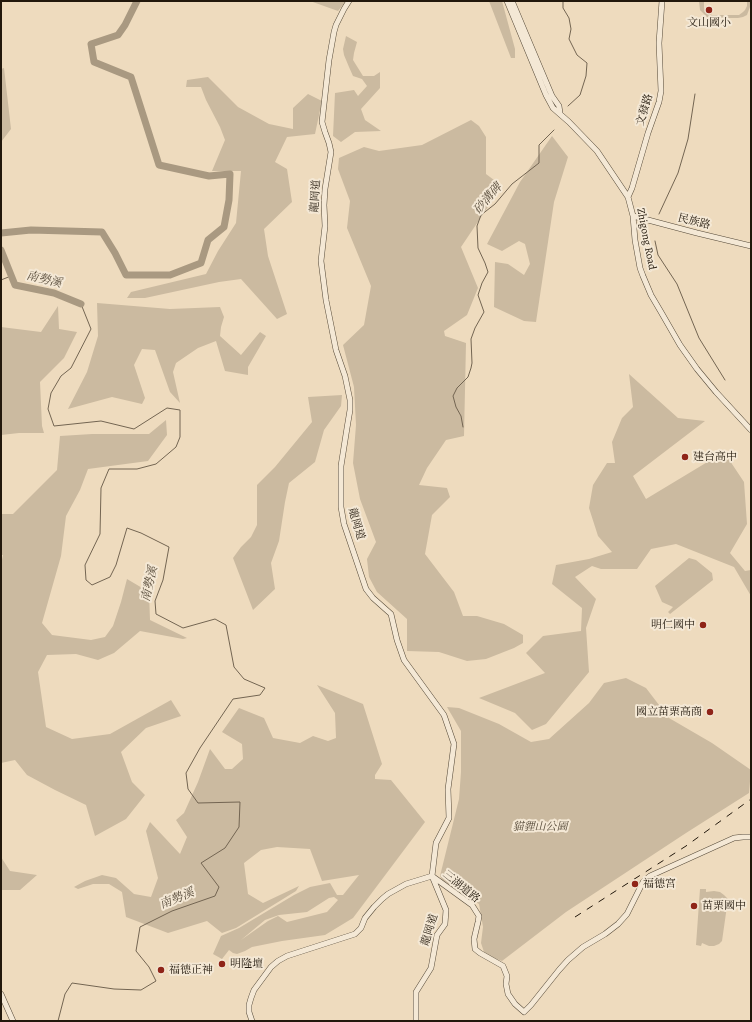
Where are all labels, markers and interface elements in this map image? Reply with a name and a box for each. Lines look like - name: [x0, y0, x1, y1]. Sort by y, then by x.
- marker: 文山國小: [704, 5, 714, 15]
- place label: 文山國小: [687, 16, 731, 30]
- street label: 文發路: [634, 92, 656, 128]
- street label: 龍岡道: [308, 179, 324, 213]
- water label: 砂溝碑: [471, 181, 505, 217]
- street label: Zhigong Road: [634, 207, 658, 271]
- street label: 民族路: [676, 212, 712, 232]
- water label: 南勢溪: [25, 269, 63, 291]
- place label: 建台高中: [693, 450, 737, 464]
- marker: 建台高中: [680, 452, 690, 462]
- street label: 龍岡道: [345, 506, 367, 542]
- water label: 南勢溪: [139, 565, 161, 603]
- place label: 明仁國中: [651, 618, 695, 632]
- marker: 明仁國中: [698, 620, 708, 630]
- place label: 國立苗栗高商: [636, 705, 702, 719]
- marker: 國立苗栗高商: [705, 707, 715, 717]
- park label: 貓貍山公園: [513, 820, 567, 834]
- street label: 三湖道路: [440, 868, 482, 906]
- place label: 福德宮: [643, 877, 676, 891]
- marker: 福德宮: [630, 879, 640, 889]
- water label: 南勢溪: [158, 886, 196, 912]
- place label: 苗栗國中: [702, 899, 746, 913]
- marker: 苗栗國中: [689, 901, 699, 911]
- street label: 龍岡道: [419, 912, 441, 948]
- place label: 明隆壇: [230, 957, 263, 971]
- marker: 明隆壇: [217, 959, 227, 969]
- place label: 福德正神: [169, 963, 213, 977]
- marker: 福德正神: [156, 965, 166, 975]

